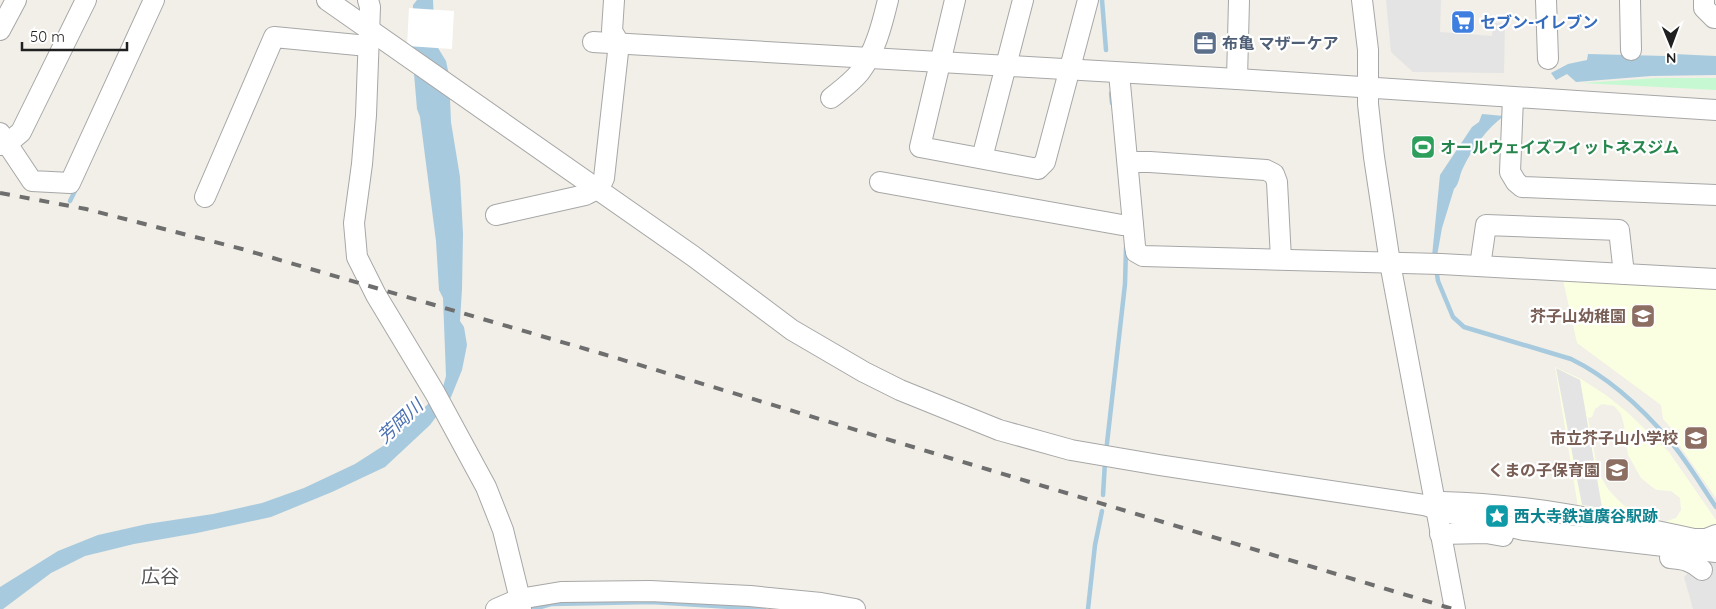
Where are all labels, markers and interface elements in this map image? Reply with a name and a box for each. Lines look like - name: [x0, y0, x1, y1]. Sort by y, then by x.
- supermarket icon: セブン-イレブン: [1450, 9, 1476, 35]
- place label: セブン-イレブン: [1480, 12, 1598, 32]
- scale bar: [22, 20, 128, 52]
- north arrow: [1646, 20, 1696, 70]
- text: 50 m: [30, 27, 65, 46]
- office icon: 布亀 マザーケア: [1192, 30, 1218, 56]
- place label: 布亀 マザーケア: [1222, 33, 1338, 53]
- text: N: [1666, 49, 1677, 67]
- sports icon: オールウェイズフィットネスジム: [1410, 134, 1436, 160]
- place label: オールウェイズフィットネスジム: [1440, 137, 1679, 157]
- school or university icon: 芥子山幼稚園: [1630, 303, 1656, 329]
- place label: 芥子山幼稚園: [1530, 306, 1626, 326]
- water label: 芳岡川: [372, 393, 429, 448]
- school or university icon: 市立芥子山小学校: [1683, 425, 1709, 451]
- place label: 市立芥子山小学校: [1550, 428, 1678, 448]
- school or university icon: くまの子保育園: [1604, 457, 1630, 483]
- place label: くまの子保育園: [1488, 460, 1600, 480]
- place icon: 西大寺鉄道廣谷駅跡: [1484, 503, 1510, 529]
- place label: 西大寺鉄道廣谷駅跡: [1514, 506, 1658, 526]
- district label: 広谷: [141, 564, 179, 588]

